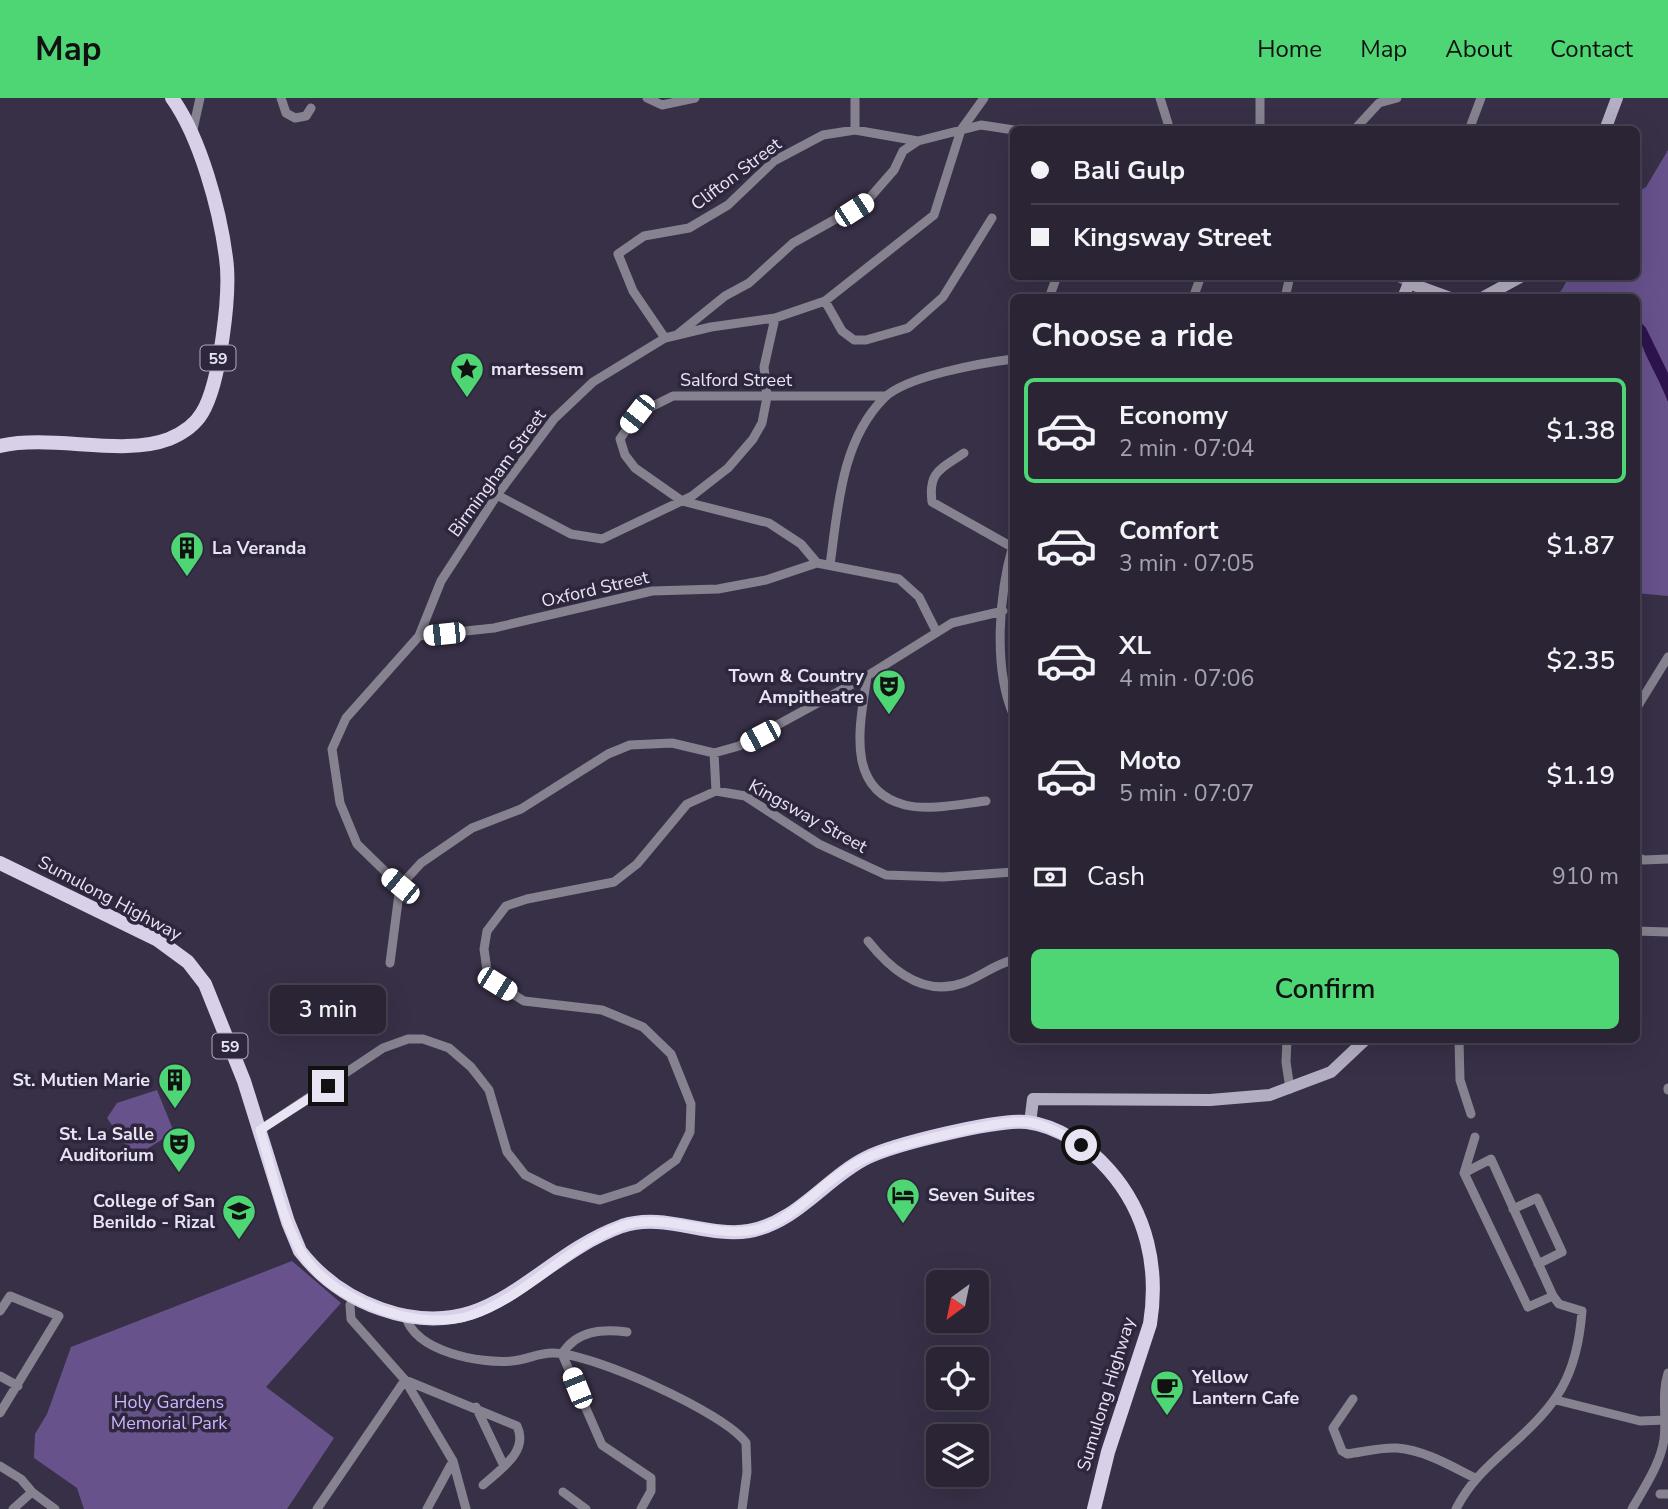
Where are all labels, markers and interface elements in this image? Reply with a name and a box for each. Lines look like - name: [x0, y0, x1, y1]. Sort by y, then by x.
- text: Map: [35, 27, 102, 72]
- text: Home: [1257, 33, 1322, 65]
- text: Map: [1360, 33, 1407, 65]
- text: About: [1445, 33, 1512, 65]
- text: Contact: [1550, 33, 1633, 65]
- street label: Clifton Street: [686, 132, 787, 216]
- text: Bali Gulp: [1073, 153, 1185, 188]
- car: [831, 190, 878, 230]
- text: Kingsway Street: [1073, 220, 1271, 255]
- text: Choose a ride: [1031, 314, 1233, 357]
- road number: 59: [200, 346, 235, 370]
- place icon: martessem: [448, 350, 486, 399]
- place label: martessem: [491, 357, 584, 381]
- street label: Salford Street: [680, 368, 793, 392]
- car: [616, 391, 659, 437]
- text: Economy: [1119, 398, 1228, 433]
- icon: car: [1035, 399, 1098, 462]
- street label: Birmingham Street: [443, 404, 552, 542]
- text: $1.38: [1546, 413, 1615, 448]
- text: 2 min · 07:04: [1119, 433, 1254, 464]
- text: Comfort: [1119, 513, 1219, 548]
- icon: car: [1035, 514, 1098, 577]
- text: $1.87: [1546, 528, 1615, 563]
- building icon: La Veranda: [168, 529, 206, 578]
- place label: La Veranda: [212, 536, 306, 560]
- text: 3 min · 07:05: [1119, 548, 1254, 579]
- street label: Oxford Street: [539, 565, 652, 613]
- car: [423, 621, 466, 647]
- text: XL: [1119, 628, 1151, 663]
- icon: car: [1035, 629, 1098, 692]
- text: $2.35: [1546, 643, 1615, 678]
- text: 4 min · 07:06: [1119, 663, 1254, 694]
- place label: Town & Country Ampitheatre: [728, 664, 865, 709]
- theatre icon: Town & Country Ampitheatre: [870, 667, 908, 716]
- car: [737, 717, 784, 755]
- text: Moto: [1119, 743, 1181, 778]
- icon: car: [1035, 744, 1098, 807]
- text: $1.19: [1546, 758, 1615, 793]
- street label: Kingsway Street: [744, 773, 872, 859]
- text: 5 min · 07:07: [1119, 778, 1254, 809]
- street label: Sumulong Highway: [34, 850, 187, 946]
- icon: cash: [1031, 858, 1069, 896]
- text: Cash: [1087, 859, 1145, 894]
- text: 910 m: [1552, 861, 1619, 892]
- car: [378, 865, 423, 907]
- button: Confirm: [1031, 949, 1619, 1029]
- car: [474, 964, 521, 1004]
- callout: 3 min: [270, 984, 386, 1034]
- text: 3 min: [299, 994, 357, 1025]
- road number: 59: [212, 1034, 247, 1058]
- building icon: St. Mutien Marie: [156, 1061, 194, 1110]
- place label: St. Mutien Marie: [13, 1068, 150, 1092]
- route end: [312, 1070, 344, 1102]
- place label: St. La Salle Auditorium: [59, 1122, 154, 1167]
- theatre icon: St. La Salle Auditorium: [160, 1125, 198, 1174]
- route start: [1065, 1129, 1097, 1161]
- hotel icon: Seven Suites: [884, 1176, 922, 1225]
- place label: Seven Suites: [928, 1183, 1035, 1207]
- place label: College of San Benildo - Rizal: [92, 1189, 215, 1234]
- school or university icon: College of San Benildo - Rizal: [220, 1192, 258, 1241]
- north arrow: [926, 1270, 989, 1334]
- map controls: [926, 1270, 989, 1487]
- street label: Sumulong Highway: [1071, 1314, 1141, 1474]
- button: locate: [926, 1347, 989, 1410]
- car: [560, 1365, 595, 1411]
- place label: Yellow Lantern Cafe: [1191, 1365, 1300, 1410]
- cafe icon: Yellow Lantern Cafe: [1148, 1368, 1186, 1417]
- park label: Holy Gardens Memorial Park: [111, 1390, 228, 1435]
- button: layers: [926, 1424, 989, 1487]

